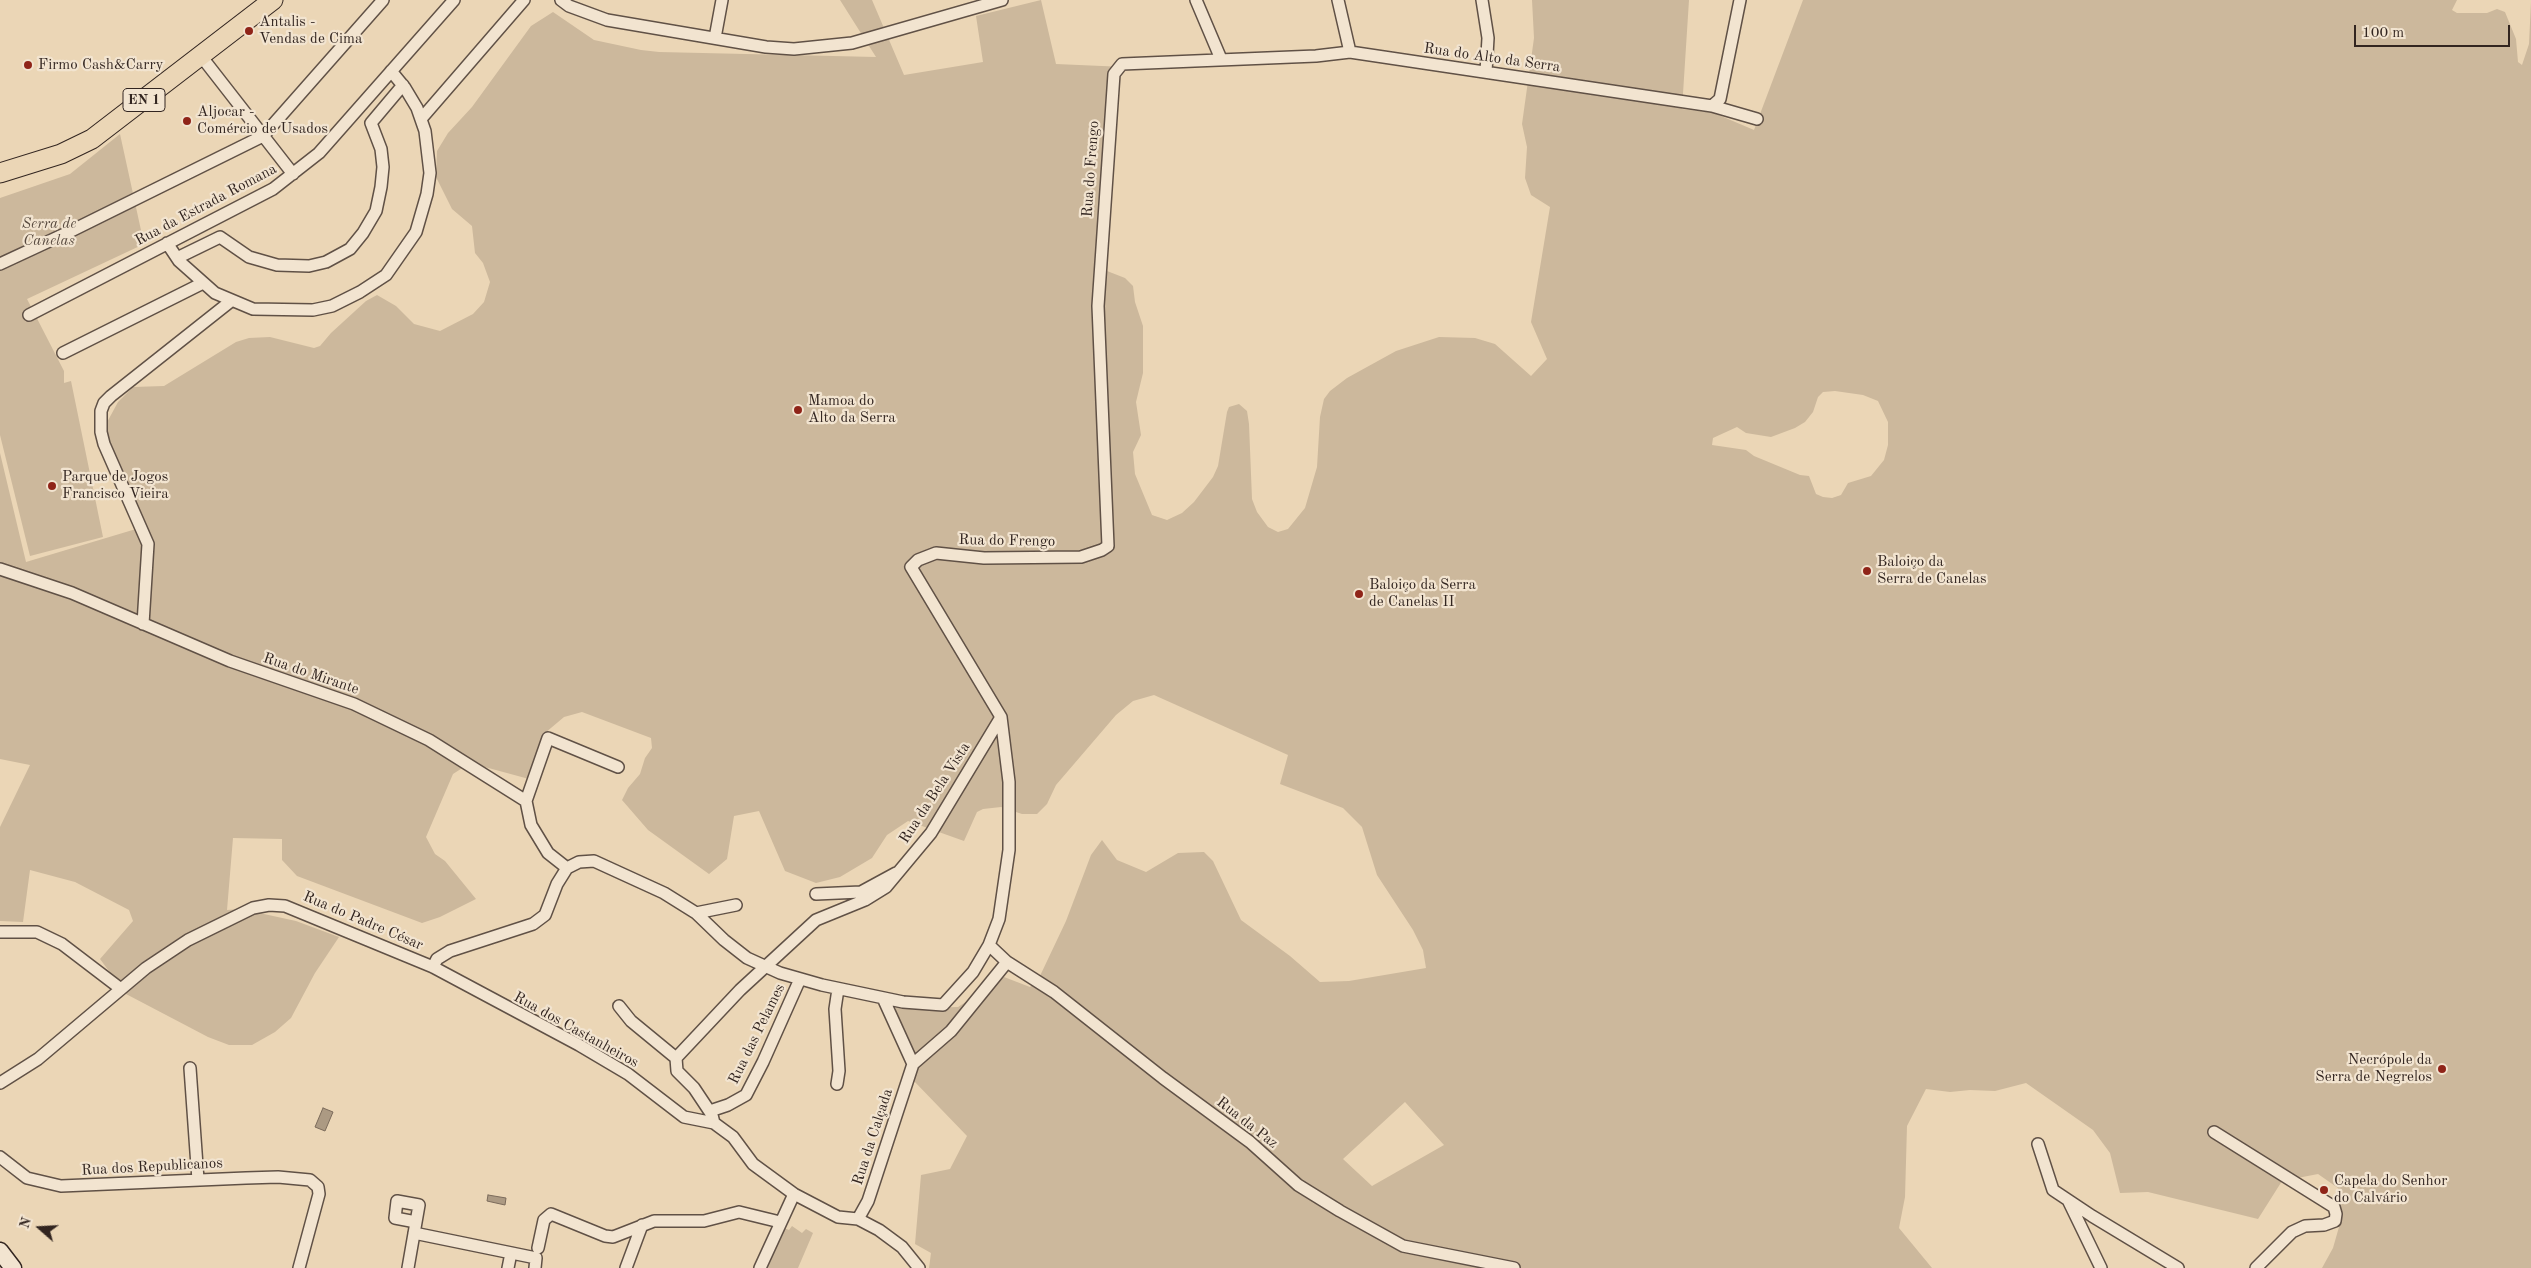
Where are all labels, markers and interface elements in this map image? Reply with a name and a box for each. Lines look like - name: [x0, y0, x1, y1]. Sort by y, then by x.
- place label: Antalis - Vendas de Cima: [259, 13, 362, 48]
- scale bar: [2356, 15, 2512, 47]
- marker: Antalis - Vendas de Cima: [243, 25, 255, 37]
- text: 100 m: [2362, 26, 2404, 41]
- street label: Rua do Alto da Serra: [1423, 40, 1561, 76]
- place label: Firmo Cash&Carry: [38, 56, 164, 74]
- marker: Firmo Cash&Carry: [22, 59, 34, 71]
- road number: EN 1: [123, 88, 165, 112]
- place label: Aljocar - Comércio de Usados: [197, 103, 328, 138]
- marker: Aljocar - Comércio de Usados: [181, 115, 193, 127]
- street label: Rua do Frengo: [1079, 120, 1103, 218]
- street label: Rua da Estrada Romana: [132, 160, 280, 250]
- park label: Serra de Canelas: [22, 215, 76, 250]
- place label: Mamoa do Alto da Serra: [808, 392, 896, 427]
- marker: Mamoa do Alto da Serra: [792, 404, 804, 416]
- place label: Parque de Jogos Francisco Vieira: [62, 468, 169, 503]
- marker: Parque de Jogos Francisco Vieira: [46, 480, 58, 492]
- street label: Rua do Frengo: [959, 531, 1055, 551]
- place label: Baloiço da Serra de Canelas: [1877, 553, 1986, 588]
- marker: Baloiço da Serra de Canelas: [1861, 565, 1873, 577]
- place label: Baloiço da Serra de Canelas II: [1369, 576, 1476, 611]
- marker: Baloiço da Serra de Canelas II: [1353, 588, 1365, 600]
- street label: Rua do Mirante: [261, 649, 361, 699]
- street label: Rua da Bela Vista: [896, 739, 974, 847]
- street label: Rua do Padre César: [300, 888, 426, 954]
- street label: Rua das Pelames: [725, 981, 789, 1087]
- street label: Rua dos Castanheiros: [510, 988, 642, 1072]
- place label: Necrópole da Serra de Negrelos: [2315, 1051, 2432, 1086]
- marker: Necrópole da Serra de Negrelos: [2436, 1063, 2448, 1075]
- street label: Rua da Calçada: [849, 1086, 897, 1188]
- street label: Rua da Paz: [1213, 1093, 1281, 1153]
- street label: Rua dos Republicanos: [81, 1154, 223, 1180]
- place label: Capela do Senhor do Calvário: [2334, 1172, 2447, 1207]
- marker: Capela do Senhor do Calvário: [2318, 1184, 2330, 1196]
- north arrow: [15, 1203, 65, 1253]
- text: N: [17, 1216, 34, 1230]

